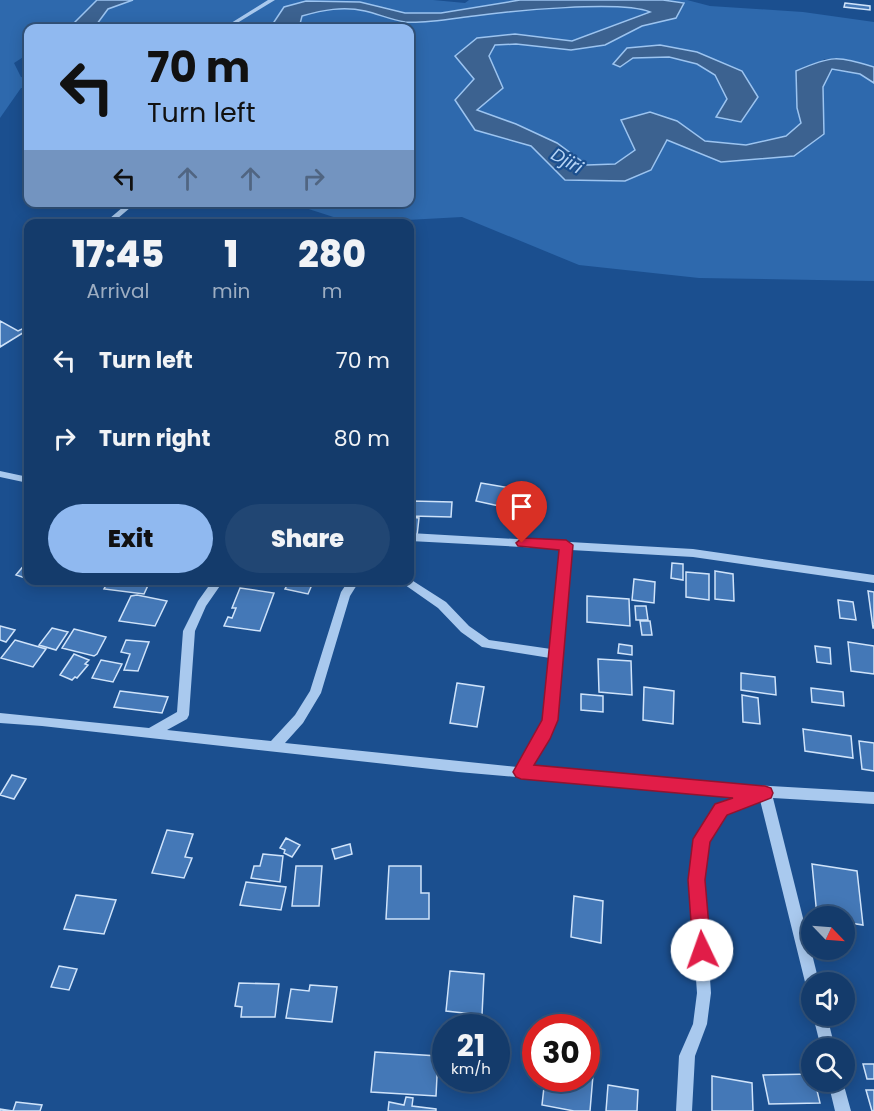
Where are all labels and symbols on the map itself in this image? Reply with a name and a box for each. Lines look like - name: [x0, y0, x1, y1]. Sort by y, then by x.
- water label: Djiri: [547, 142, 588, 180]
- pin: [496, 481, 547, 543]
- north arrow: [801, 906, 855, 960]
- position arrow: [670, 918, 734, 982]
- speed limit sign: 30: [522, 1014, 600, 1092]

